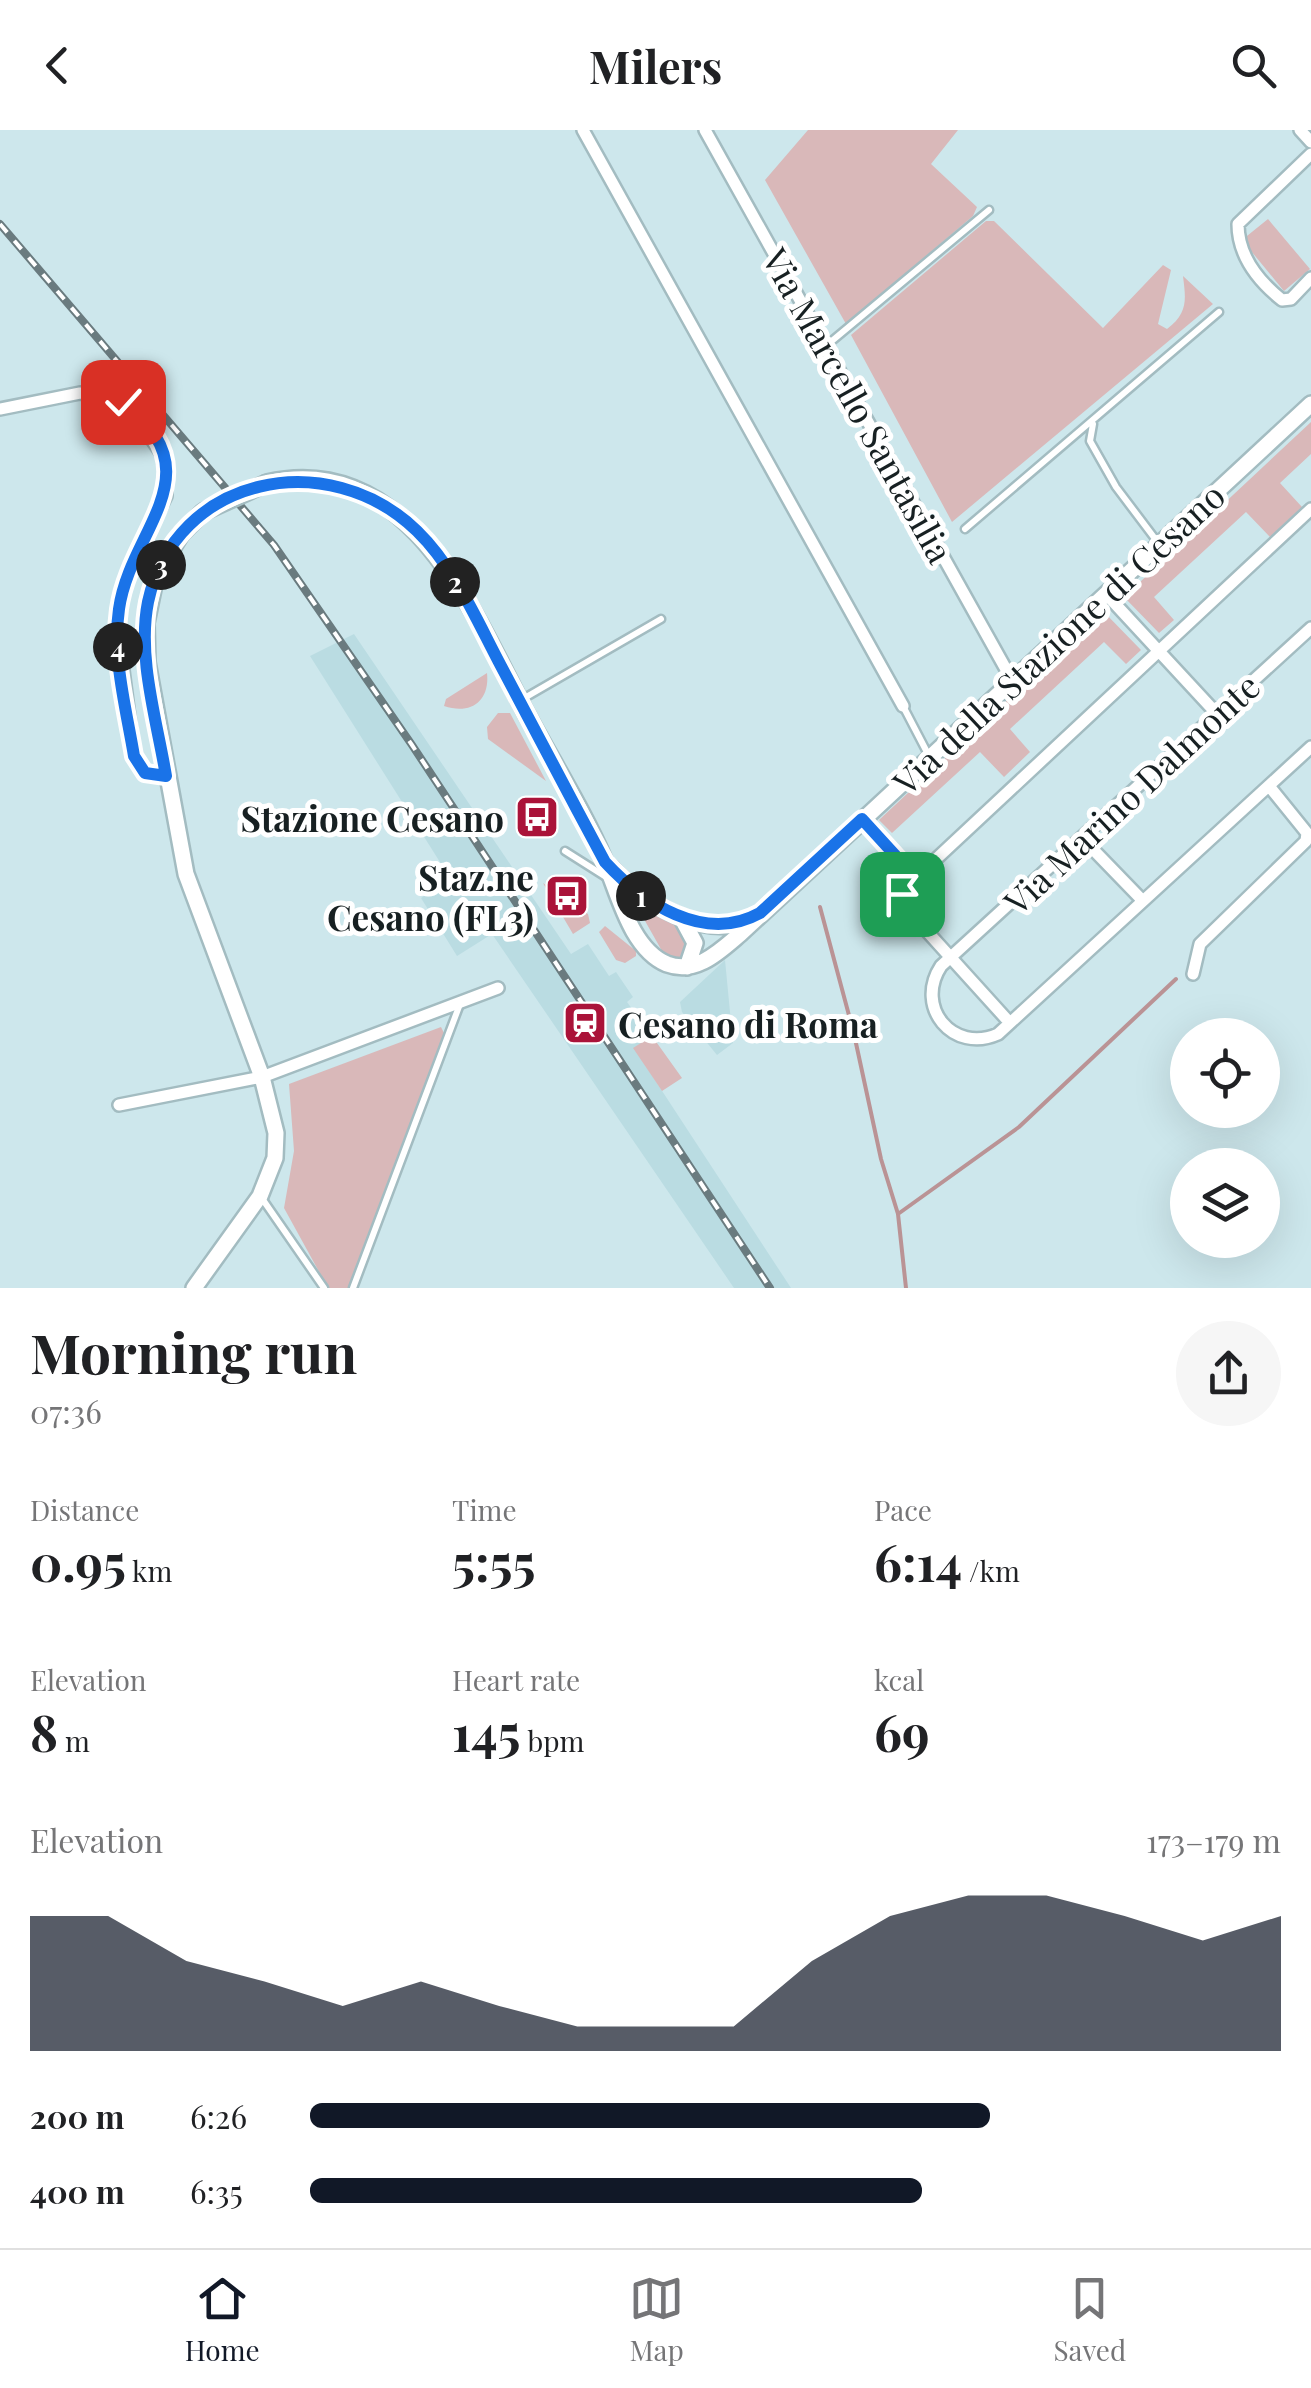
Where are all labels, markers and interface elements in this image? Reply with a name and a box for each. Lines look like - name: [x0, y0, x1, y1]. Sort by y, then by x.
- text: Milers: [589, 35, 722, 95]
- icon: back: [30, 38, 85, 93]
- icon: search: [1226, 38, 1281, 93]
- street label: Via Marcello Santasilia: [752, 239, 965, 571]
- pin: [81, 360, 166, 445]
- icon: check: [96, 375, 151, 430]
- street label: Via della Stazione di Cesano: [881, 472, 1234, 805]
- pin: 3: [136, 540, 186, 590]
- text: 3: [154, 546, 168, 583]
- pin: 2: [430, 557, 480, 607]
- text: 2: [448, 563, 462, 600]
- pin: 4: [93, 622, 143, 672]
- text: 4: [111, 628, 125, 665]
- street label: Via Marino Dalmonte: [992, 662, 1269, 925]
- place label: Stazione Cesano: [241, 794, 504, 841]
- bus stop icon: Stazione Cesano: [514, 794, 560, 840]
- pin: [860, 852, 945, 937]
- place label: Staz.ne Cesano (FL3): [327, 853, 534, 940]
- icon: arrive: [875, 867, 930, 922]
- pin: 1: [616, 871, 666, 921]
- bus stop icon: Staz.ne Cesano (FL3): [544, 873, 590, 919]
- text: 1: [636, 877, 646, 914]
- station icon: Cesano di Roma: [562, 1000, 608, 1046]
- place label: Cesano di Roma: [618, 1000, 878, 1047]
- map controls: [1170, 1018, 1280, 1258]
- button: locate: [1170, 1018, 1280, 1128]
- button: layers: [1170, 1148, 1280, 1258]
- text: Morning run: [30, 1314, 357, 1388]
- button: share: [1176, 1321, 1281, 1426]
- text: 07:36: [30, 1389, 102, 1432]
- text: Distance: [30, 1491, 139, 1528]
- text: Time: [452, 1491, 517, 1528]
- text: Pace: [874, 1491, 932, 1528]
- text: 0.95: [30, 1528, 126, 1595]
- text: 5:55: [452, 1528, 535, 1595]
- text: 6:14: [874, 1528, 962, 1595]
- text: km: [126, 1552, 172, 1589]
- text: /km: [962, 1552, 1020, 1589]
- text: Elevation: [30, 1661, 146, 1698]
- text: Heart rate: [452, 1661, 580, 1698]
- text: kcal: [874, 1661, 924, 1698]
- text: 8: [30, 1698, 58, 1765]
- text: 145: [452, 1698, 521, 1765]
- text: 69: [874, 1698, 930, 1765]
- text: m: [58, 1722, 90, 1759]
- text: bpm: [521, 1722, 584, 1759]
- text: Elevation: [30, 1818, 163, 1861]
- text: 173–179 m: [1146, 1818, 1281, 1861]
- text: 200 m: [30, 2094, 124, 2137]
- text: 6:26: [190, 2094, 247, 2137]
- text: 400 m: [30, 2169, 125, 2212]
- text: 6:35: [190, 2169, 243, 2212]
- tab: Home: [185, 2271, 260, 2368]
- tab: Map: [629, 2271, 684, 2368]
- tab: Saved: [1053, 2271, 1126, 2368]

